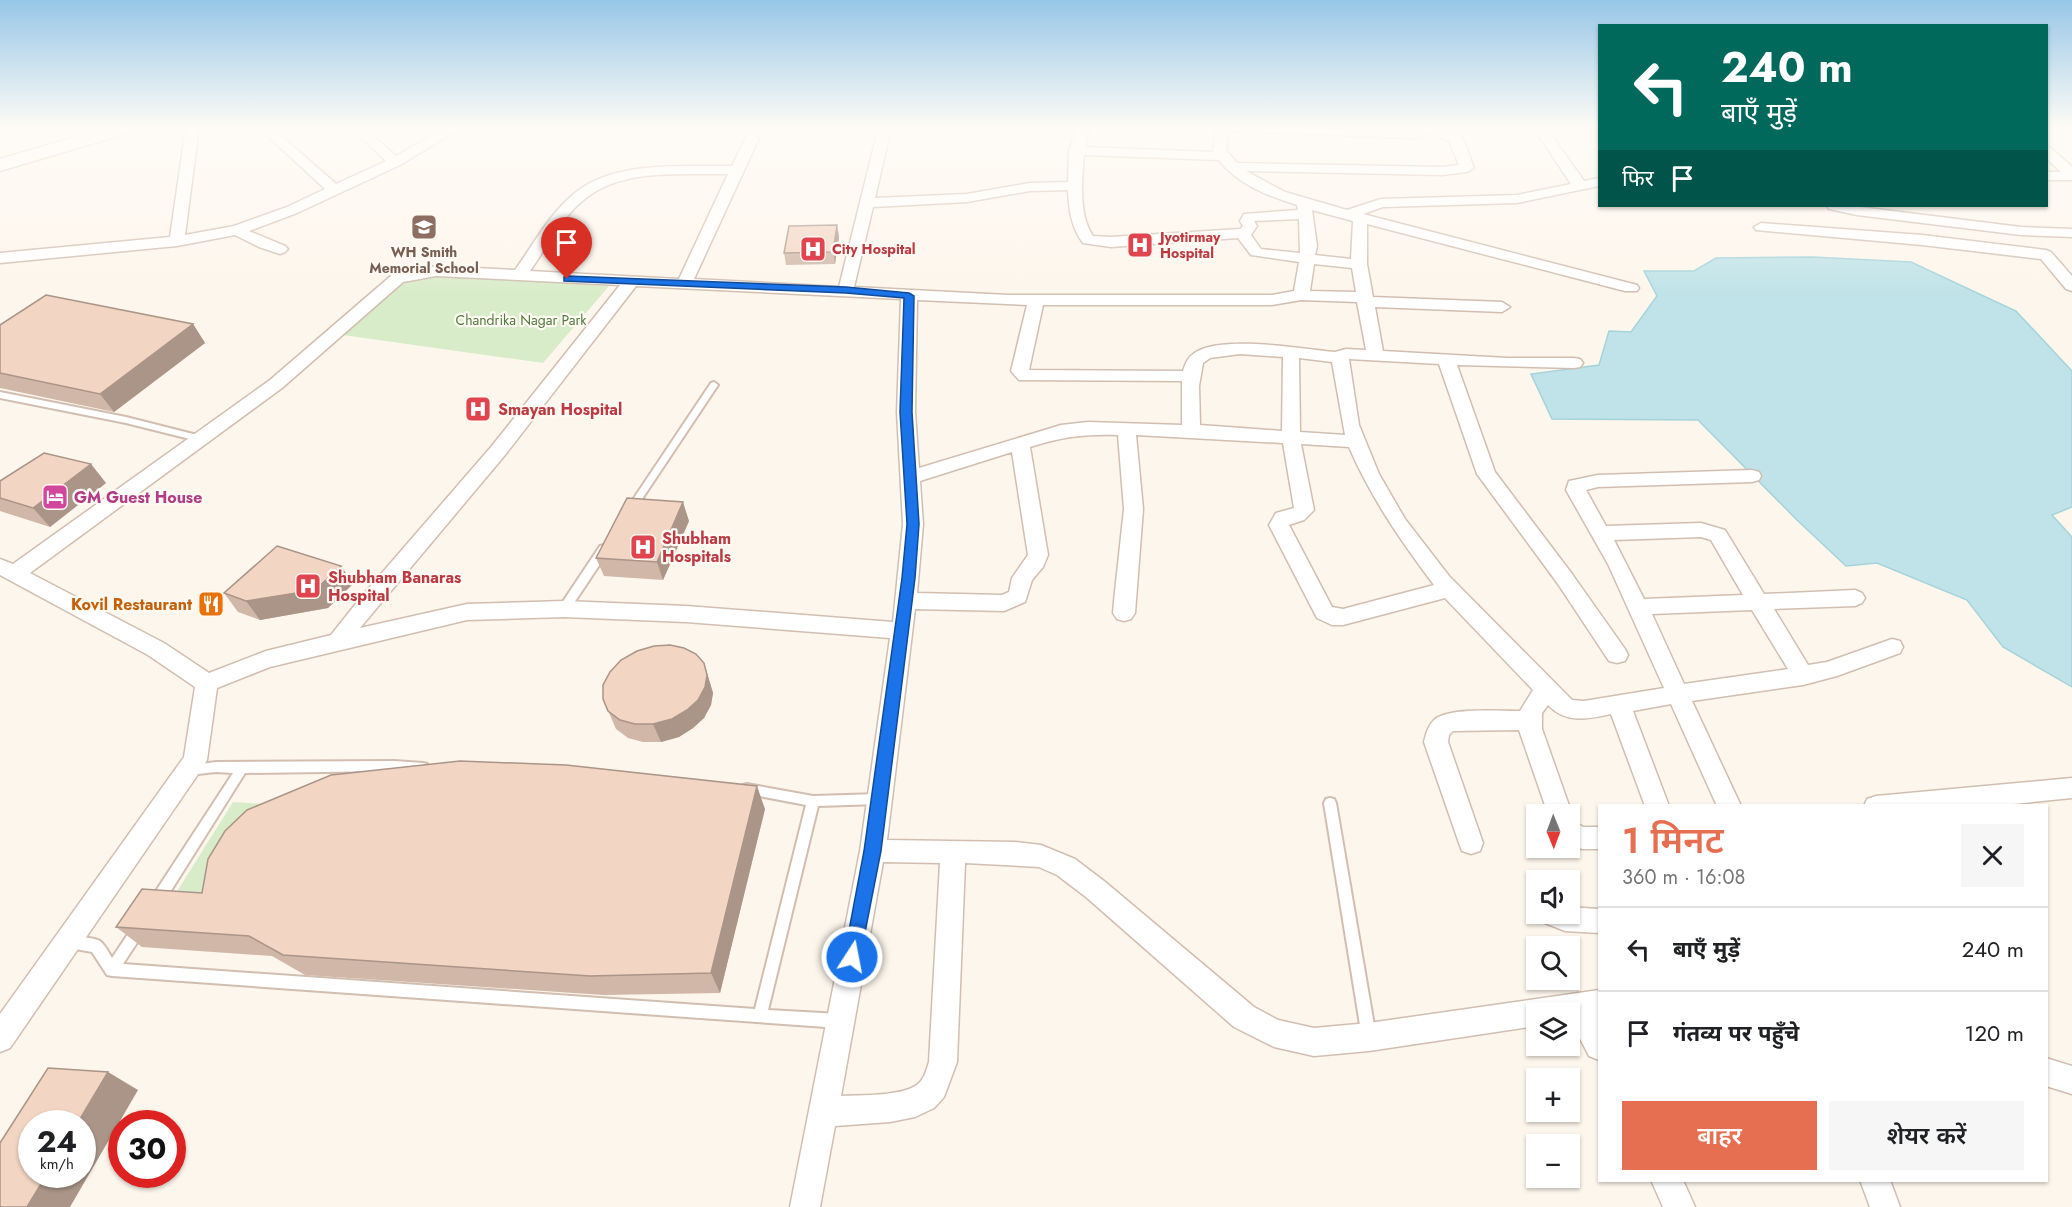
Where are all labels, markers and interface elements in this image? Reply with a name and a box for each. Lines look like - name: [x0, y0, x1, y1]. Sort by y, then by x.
- text: 240 m: [1721, 37, 1853, 98]
- icon: left: [1622, 48, 1700, 126]
- text: बाएँ मुड़ें: [1721, 93, 1797, 132]
- text: फिर: [1622, 162, 1654, 194]
- icon: arrive: [1666, 162, 1699, 195]
- school or university icon: WH Smith Memorial School: [409, 212, 439, 242]
- pin: [541, 217, 592, 279]
- icon: arrive: [550, 226, 583, 259]
- place label: Jyotirmay Hospital: [1157, 227, 1221, 263]
- hospital icon: Jyotirmay Hospital: [1125, 230, 1155, 260]
- hospital icon: City Hospital: [798, 234, 828, 264]
- place label: City Hospital: [832, 239, 916, 259]
- place label: WH Smith Memorial School: [369, 242, 479, 278]
- park label: Chandrika Nagar Park: [456, 310, 587, 330]
- hospital icon: Smayan Hospital: [463, 394, 493, 424]
- place label: Smayan Hospital: [498, 398, 622, 421]
- hotel icon: GM Guest House: [40, 482, 70, 512]
- place label: GM Guest House: [74, 486, 202, 509]
- place label: Shubham Hospitals: [662, 527, 731, 568]
- hospital icon: Shubham Hospitals: [628, 532, 658, 562]
- place label: Shubham Banaras Hospital: [328, 566, 461, 607]
- hospital icon: Shubham Banaras Hospital: [293, 571, 323, 601]
- restaurant icon: Kovil Restaurant: [196, 589, 226, 619]
- place label: Kovil Restaurant: [71, 593, 193, 616]
- north arrow: [1526, 804, 1580, 858]
- map controls: [1526, 804, 1580, 1188]
- text: 1 मिनट: [1622, 814, 1724, 866]
- button: close: [1961, 824, 2024, 887]
- text: 360 m · 16:08: [1622, 863, 1745, 892]
- button: sound: [1526, 870, 1580, 924]
- position arrow: [820, 925, 884, 989]
- icon: left: [1622, 933, 1655, 966]
- text: बाएँ मुड़ें: [1673, 933, 1740, 965]
- text: 240 m: [1962, 933, 2024, 965]
- button: search: [1526, 936, 1580, 990]
- button: layers: [1526, 1002, 1580, 1056]
- icon: arrive: [1622, 1017, 1655, 1050]
- text: गंतव्य पर पहुँचे: [1673, 1017, 1799, 1049]
- text: 120 m: [1965, 1017, 2024, 1049]
- button: +: [1526, 1068, 1580, 1122]
- button: बाहर: [1622, 1101, 1817, 1170]
- button: शेयर करें: [1829, 1101, 2024, 1170]
- speed limit sign: 30: [108, 1110, 186, 1188]
- text: 24: [37, 1120, 77, 1163]
- button: −: [1526, 1134, 1580, 1188]
- text: km/h: [40, 1153, 74, 1175]

